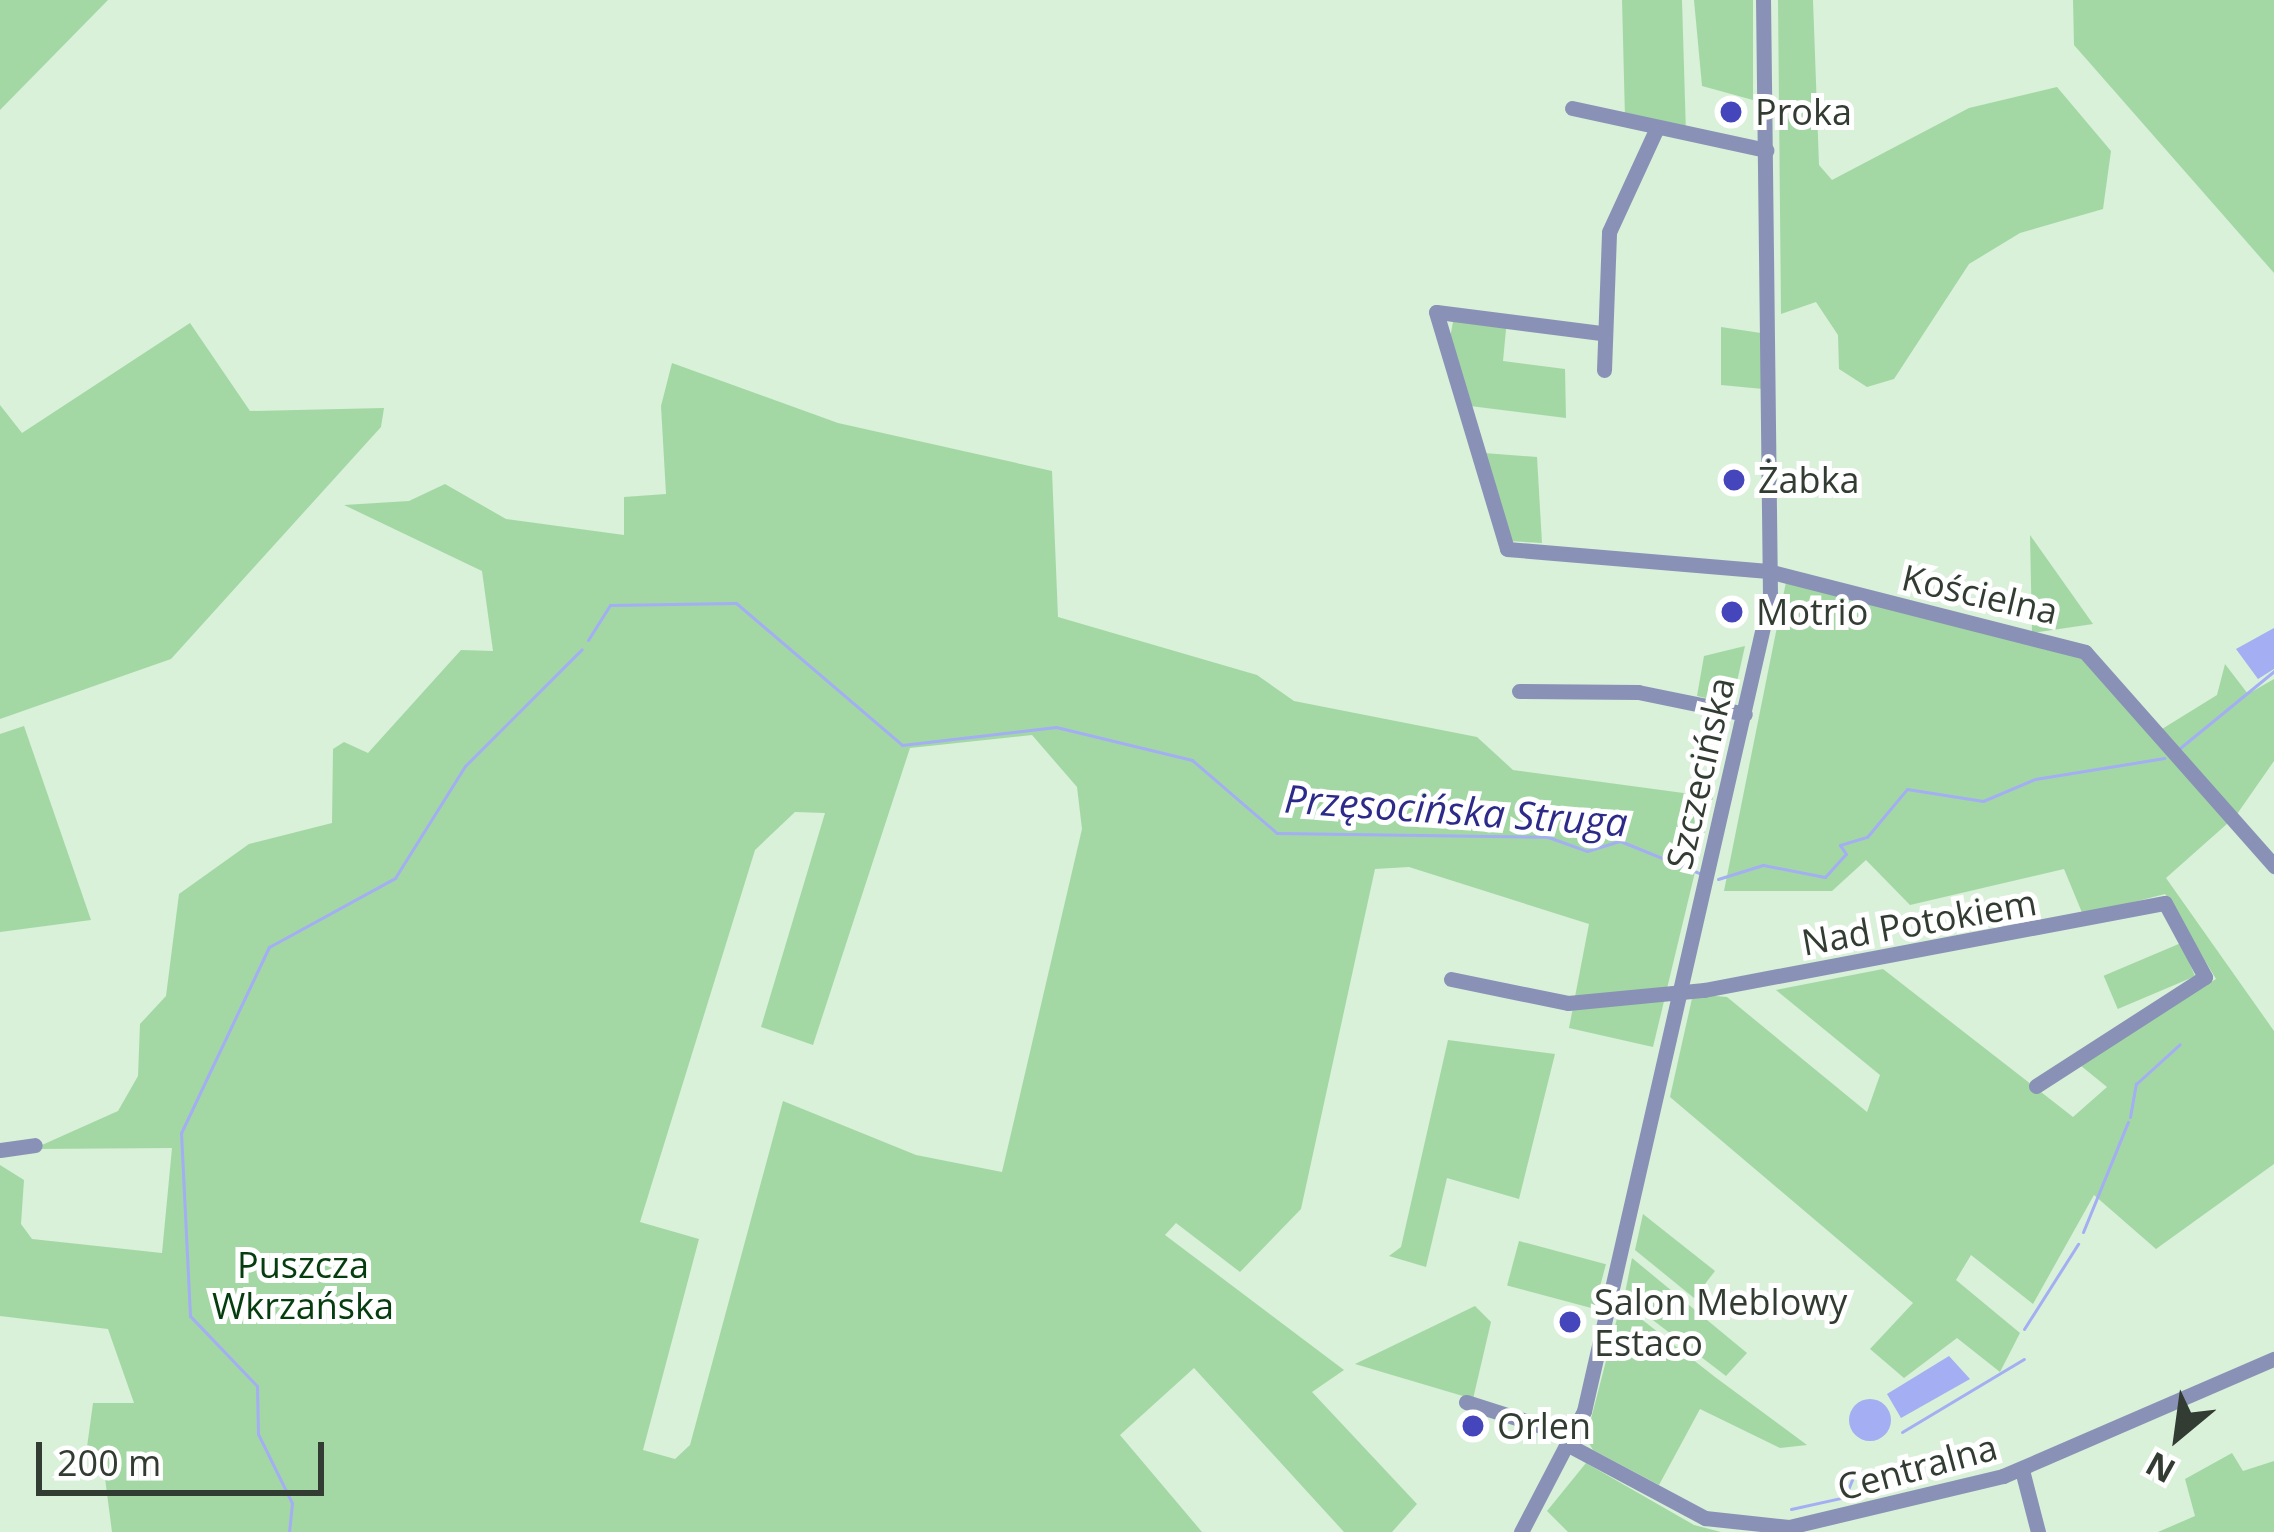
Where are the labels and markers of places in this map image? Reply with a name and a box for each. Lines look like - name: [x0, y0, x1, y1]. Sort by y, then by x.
- place label: Proka: [1755, 90, 1852, 134]
- marker: Proka: [1718, 99, 1744, 125]
- place label: Żabka: [1758, 458, 1860, 502]
- marker: Żabka: [1721, 467, 1747, 493]
- place label: Motrio: [1756, 590, 1868, 634]
- marker: Motrio: [1719, 599, 1745, 625]
- place label: Salon Meblowy Estaco: [1594, 1279, 1847, 1364]
- marker: Salon Meblowy Estaco: [1557, 1309, 1583, 1335]
- place label: Orlen: [1497, 1404, 1591, 1448]
- marker: Orlen: [1460, 1413, 1486, 1439]

